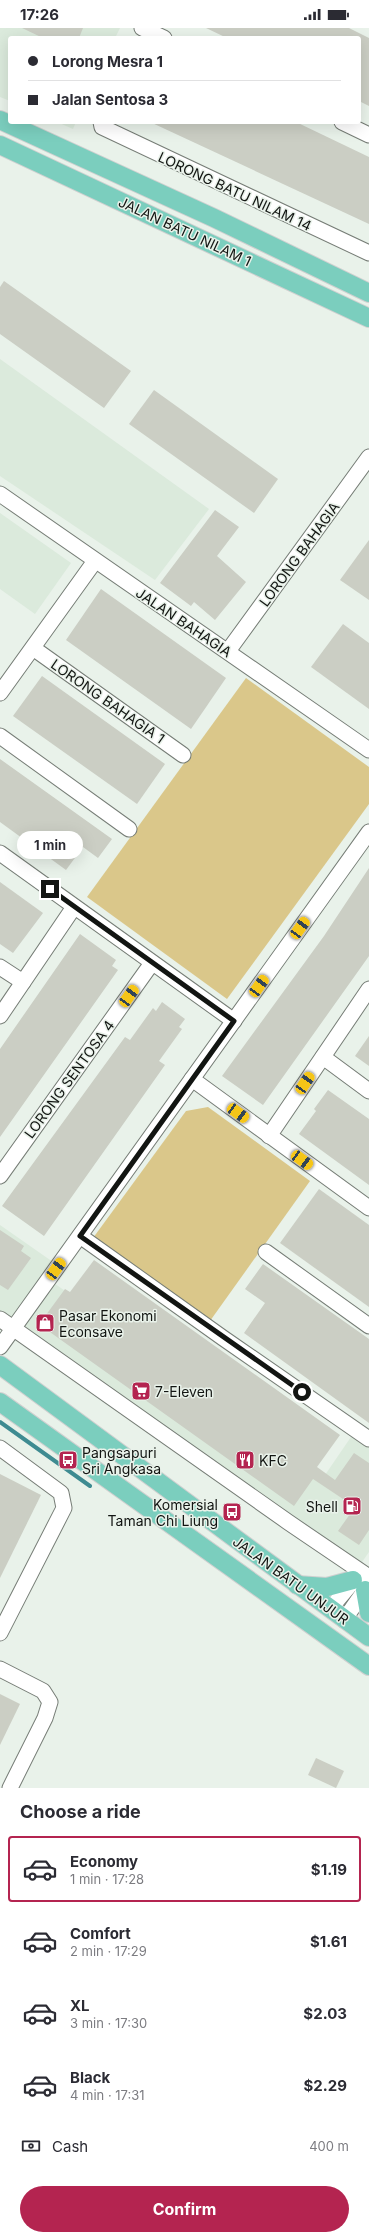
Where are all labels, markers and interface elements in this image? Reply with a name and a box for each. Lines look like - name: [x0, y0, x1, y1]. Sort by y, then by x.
- text: 17:26: [20, 5, 59, 24]
- text: Lorong Mesra 1: [52, 52, 163, 71]
- text: Jalan Sentosa 3: [52, 90, 168, 109]
- street label: LORONG BATU NILAM 14: [156, 148, 314, 234]
- street label: JALAN BATU NILAM 1: [116, 193, 254, 269]
- street label: LORONG BAHAGIA: [255, 498, 343, 610]
- street label: JALAN BAHAGIA: [133, 584, 235, 660]
- street label: LORONG BAHAGIA 1: [48, 655, 168, 747]
- callout: 1 min: [17, 831, 83, 859]
- text: 1 min: [34, 837, 66, 853]
- route end: [41, 880, 59, 898]
- car: [288, 915, 312, 941]
- car: [247, 973, 271, 999]
- car: [117, 983, 141, 1009]
- street label: LORONG SENTOSA 4: [20, 1017, 118, 1141]
- car: [293, 1070, 317, 1096]
- car: [225, 1101, 251, 1125]
- car: [289, 1148, 315, 1172]
- car: [44, 1256, 68, 1282]
- place label: Pasar Ekonomi Econsave: [59, 1307, 157, 1340]
- shop icon: Pasar Ekonomi Econsave: [34, 1312, 56, 1334]
- supermarket icon: 7-Eleven: [130, 1380, 152, 1402]
- place label: 7-Eleven: [155, 1383, 213, 1400]
- route start: [293, 1383, 311, 1401]
- place label: Pangsapuri Sri Angkasa: [82, 1444, 161, 1477]
- bus stop icon: Pangsapuri Sri Angkasa: [57, 1449, 79, 1471]
- restaurant icon: KFC: [234, 1449, 256, 1471]
- place label: KFC: [259, 1452, 287, 1469]
- fuel station icon: Shell: [341, 1495, 363, 1517]
- place label: Komersial Taman Chi Liung: [108, 1496, 218, 1529]
- place label: Shell: [306, 1498, 338, 1515]
- bus stop icon: Komersial Taman Chi Liung: [221, 1501, 243, 1523]
- street label: JALAN BATU UNJUR: [230, 1532, 352, 1628]
- text: Choose a ride: [20, 1801, 141, 1822]
- icon: car: [22, 1851, 58, 1887]
- text: Economy: [70, 1852, 138, 1871]
- text: $1.19: [311, 1860, 347, 1879]
- text: 1 min · 17:28: [70, 1871, 144, 1887]
- icon: car: [22, 1923, 58, 1959]
- text: Comfort: [70, 1924, 131, 1943]
- text: $1.61: [310, 1932, 347, 1951]
- text: 2 min · 17:29: [70, 1943, 147, 1959]
- icon: car: [22, 1995, 58, 2031]
- text: XL: [70, 1996, 90, 2015]
- text: $2.03: [303, 2004, 347, 2023]
- text: 3 min · 17:30: [70, 2015, 147, 2031]
- icon: car: [22, 2067, 58, 2103]
- text: Black: [70, 2068, 110, 2087]
- text: $2.29: [304, 2076, 347, 2095]
- text: 4 min · 17:31: [70, 2087, 145, 2103]
- icon: cash: [20, 2135, 42, 2157]
- text: Cash: [52, 2137, 88, 2156]
- text: 400 m: [309, 2138, 349, 2154]
- button: Confirm: [20, 2186, 349, 2232]

